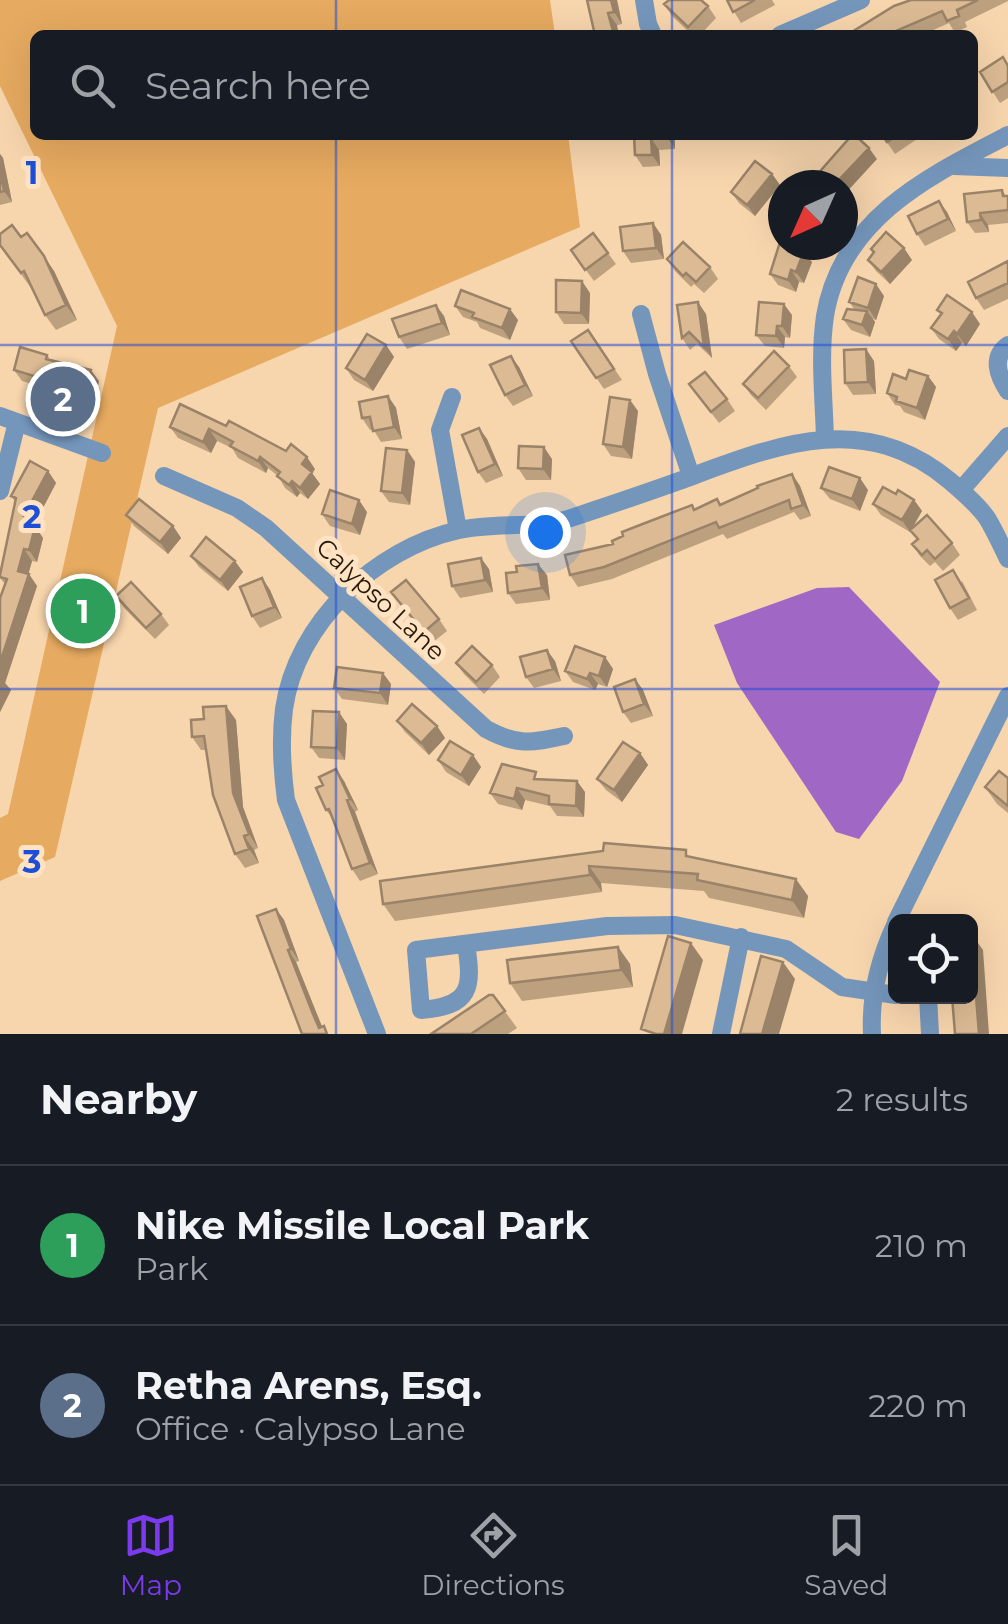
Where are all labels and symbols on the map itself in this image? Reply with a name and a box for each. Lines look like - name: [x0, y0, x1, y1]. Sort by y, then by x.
- text: 1: [26, 153, 38, 192]
- north arrow: [768, 170, 858, 260]
- pin: 2: [30, 362, 96, 436]
- text: 2: [23, 497, 41, 536]
- your location: [520, 507, 571, 558]
- street label: Calypso Lane: [310, 532, 452, 666]
- pin: 1: [51, 574, 116, 648]
- text: 3: [22, 842, 41, 881]

